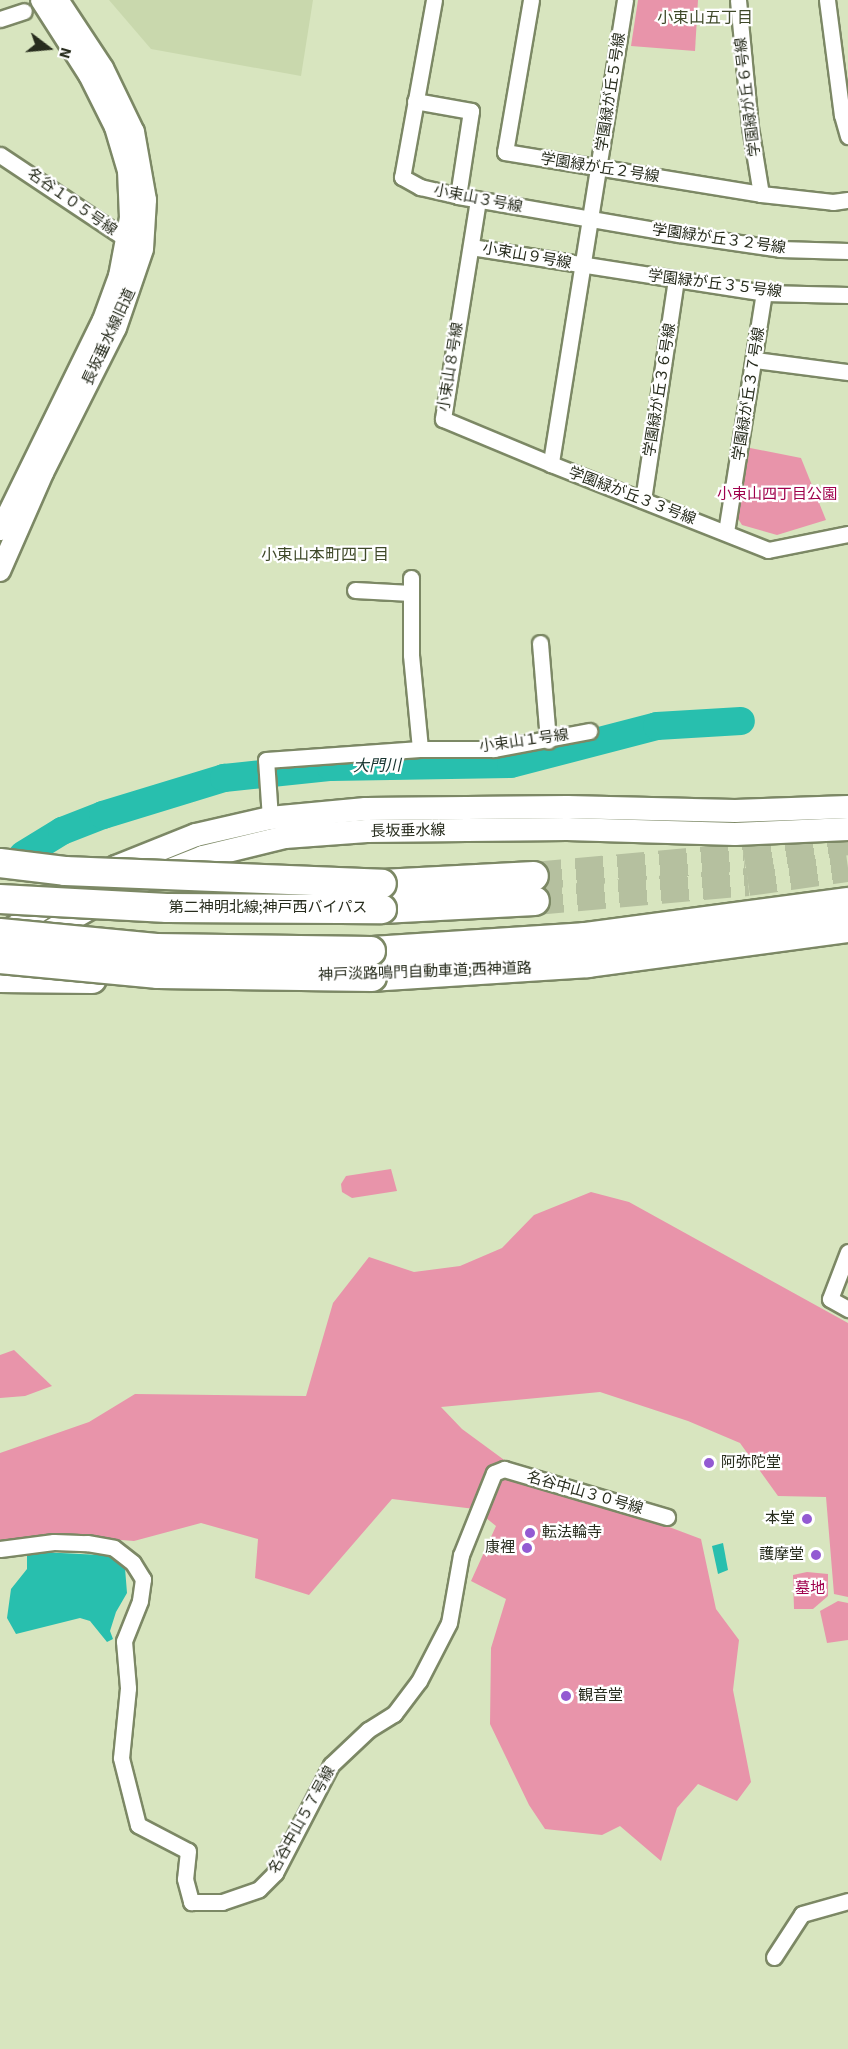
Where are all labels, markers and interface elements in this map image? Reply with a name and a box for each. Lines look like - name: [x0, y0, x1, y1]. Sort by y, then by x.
- district label: 小束山五丁目: [657, 8, 753, 28]
- north arrow: [18, 18, 78, 78]
- street label: 学園緑が丘５号線: [593, 31, 629, 153]
- street label: 学園緑が丘６号線: [732, 36, 764, 158]
- text: N: [53, 45, 77, 61]
- street label: 学園緑が丘２号線: [539, 150, 661, 186]
- street label: 名谷１０５号線: [24, 165, 120, 239]
- street label: 小束山３号線: [432, 182, 524, 216]
- street label: 学園緑が丘３２号線: [651, 221, 787, 257]
- street label: 小束山９号線: [481, 239, 573, 273]
- street label: 学園緑が丘３５号線: [647, 267, 783, 301]
- street label: 長坂垂水線旧道: [79, 286, 139, 388]
- street label: 小束山８号線: [435, 321, 467, 413]
- street label: 学園緑が丘３６号線: [641, 322, 679, 458]
- street label: 学園緑が丘３７号線: [730, 326, 768, 462]
- street label: 学園緑が丘３３号線: [566, 463, 698, 529]
- park label: 小束山四丁目公園: [717, 486, 837, 504]
- district label: 小束山本町四丁目: [261, 545, 389, 565]
- street label: 小束山１号線: [478, 726, 570, 756]
- water label: 大門川: [353, 756, 401, 776]
- street label: 長坂垂水線: [370, 821, 446, 841]
- street label: 第二神明北線;神戸西バイパス: [169, 899, 367, 917]
- street label: 神戸淡路鳴門自動車道;西神道路: [318, 959, 532, 985]
- place label: 阿弥陀堂: [721, 1454, 781, 1472]
- marker: 阿弥陀堂: [702, 1456, 716, 1470]
- street label: 名谷中山３０号線: [525, 1468, 645, 1518]
- place label: 本堂: [765, 1510, 795, 1528]
- marker: 本堂: [800, 1512, 814, 1526]
- place label: 転法輪寺: [542, 1524, 602, 1542]
- marker: 転法輪寺: [523, 1526, 537, 1540]
- place label: 康裡: [485, 1539, 515, 1557]
- marker: 康裡: [520, 1541, 534, 1555]
- place label: 護摩堂: [759, 1546, 804, 1564]
- marker: 護摩堂: [809, 1548, 823, 1562]
- park label: 墓地: [795, 1580, 825, 1598]
- place label: 観音堂: [578, 1687, 623, 1705]
- marker: 観音堂: [559, 1689, 573, 1703]
- street label: 名谷中山５７号線: [265, 1763, 339, 1877]

